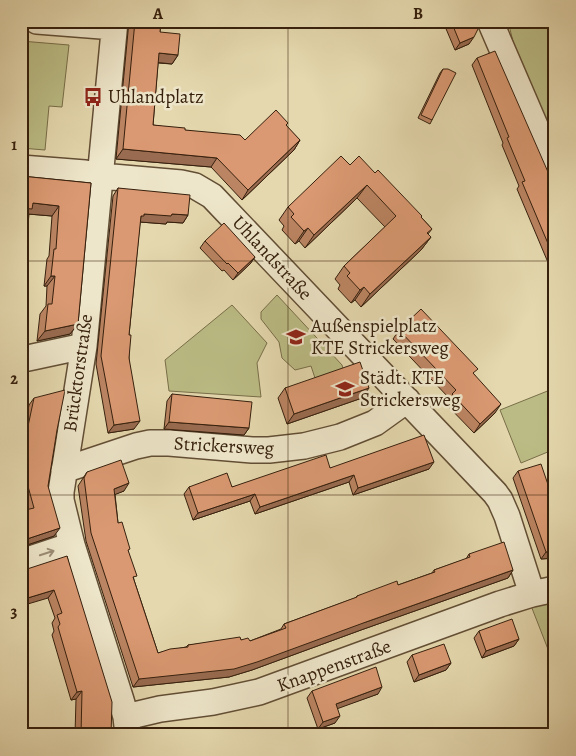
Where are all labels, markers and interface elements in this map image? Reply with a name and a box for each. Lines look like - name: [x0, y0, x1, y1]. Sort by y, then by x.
- text: A: [152, 3, 164, 25]
- text: B: [413, 3, 423, 25]
- place label: Uhlandplatz: [108, 84, 204, 110]
- bus stop icon: Uhlandplatz: [82, 86, 104, 108]
- text: 1: [11, 134, 17, 156]
- street label: Uhlandstraße: [226, 210, 318, 306]
- street label: Brücktorstraße: [57, 312, 99, 434]
- place label: Außenspielplatz KTE Strickersweg: [310, 313, 449, 361]
- school or university icon: Außenspielplatz KTE Strickersweg: [285, 326, 307, 348]
- place label: Städt. KTE Strickersweg: [360, 365, 461, 413]
- text: 2: [10, 368, 18, 390]
- school or university icon: Städt. KTE Strickersweg: [334, 378, 356, 400]
- street label: Strickersweg: [173, 430, 275, 462]
- one-way arrow: [38, 548, 54, 558]
- text: 3: [11, 601, 18, 623]
- street label: Knappenstraße: [273, 633, 395, 699]

